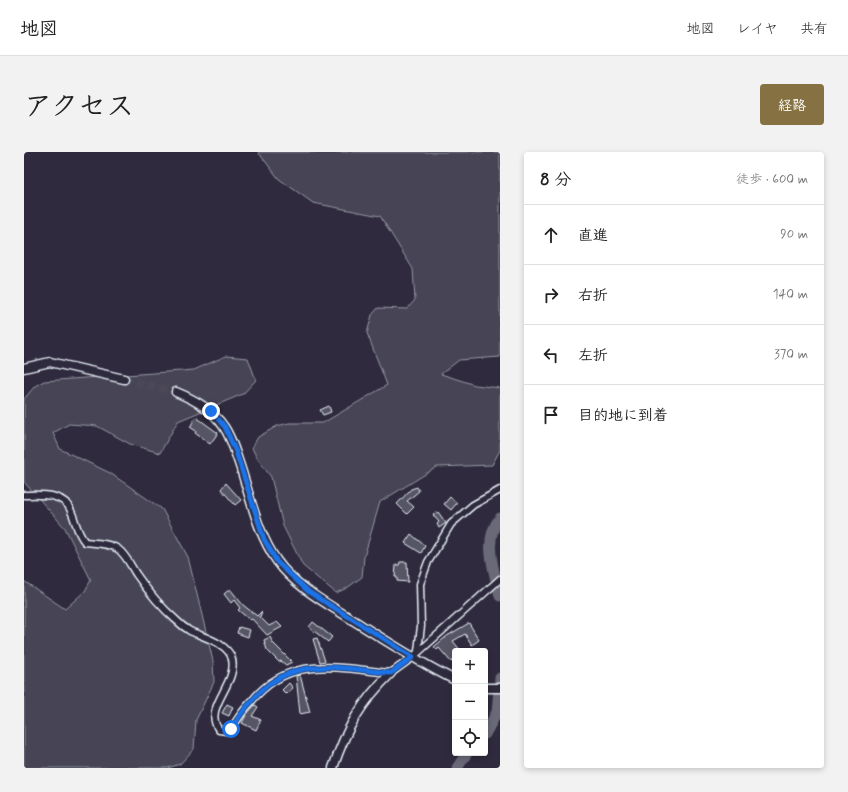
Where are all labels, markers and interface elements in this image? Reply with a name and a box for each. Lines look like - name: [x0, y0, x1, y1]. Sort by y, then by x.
- text: 地図: [20, 17, 58, 42]
- text: 地図: [687, 20, 715, 38]
- text: レイヤ: [737, 20, 778, 38]
- text: 共有: [800, 20, 828, 38]
- button: 経路: [760, 84, 824, 125]
- text: アクセス: [24, 89, 134, 126]
- text: 8 分: [540, 169, 571, 191]
- text: 徒歩 · 600 m: [736, 171, 808, 188]
- icon: ahead: [540, 224, 562, 246]
- text: 直進: [578, 226, 608, 246]
- text: 90 m: [780, 226, 808, 243]
- icon: right: [540, 284, 562, 306]
- text: 右折: [578, 286, 608, 306]
- text: 140 m: [773, 286, 808, 303]
- icon: left: [540, 344, 562, 366]
- text: 左折: [578, 346, 608, 366]
- text: 370 m: [774, 346, 808, 363]
- route end: [202, 402, 220, 420]
- icon: arrive: [540, 404, 562, 426]
- text: 目的地に到着: [578, 406, 668, 426]
- map controls: [452, 648, 488, 756]
- button: +: [452, 648, 488, 684]
- button: −: [452, 684, 488, 720]
- route start: [222, 720, 240, 738]
- button: locate: [452, 720, 488, 756]

